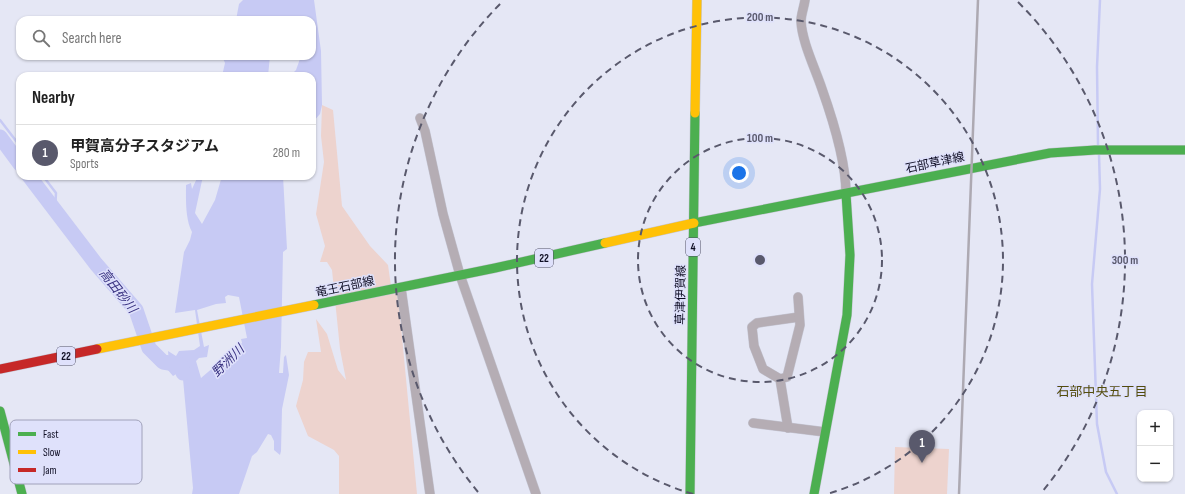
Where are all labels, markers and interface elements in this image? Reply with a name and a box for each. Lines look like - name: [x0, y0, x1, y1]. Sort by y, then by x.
- text: 200 m: [747, 10, 773, 25]
- search box: [16, 16, 316, 60]
- icon: search: [30, 27, 52, 49]
- text: Search here: [62, 29, 122, 48]
- text: Nearby: [32, 88, 75, 108]
- text: 100 m: [747, 131, 773, 146]
- text: 甲賀高分子スタジアム: [70, 137, 219, 156]
- text: 1: [42, 145, 48, 161]
- text: 280 m: [273, 145, 300, 161]
- street label: 石部草津線: [904, 149, 966, 177]
- text: Sports: [70, 156, 99, 172]
- your location: [729, 163, 749, 183]
- road number: 4: [686, 238, 700, 256]
- road number: 22: [535, 249, 553, 267]
- centre of rings: [753, 253, 767, 267]
- text: 300 m: [1112, 253, 1138, 268]
- street label: 草津伊賀線: [673, 265, 689, 325]
- water label: 高田砂川: [96, 266, 142, 318]
- street label: 竜王石部線: [314, 273, 376, 301]
- water label: 野洲川: [208, 340, 249, 380]
- road number: 22: [57, 347, 75, 365]
- district label: 石部中央五丁目: [1056, 384, 1148, 400]
- map controls: [1137, 410, 1173, 482]
- button: +: [1137, 410, 1173, 446]
- legend: [10, 420, 142, 484]
- text: Fast: [43, 428, 59, 441]
- pin: 1: [909, 430, 935, 463]
- text: Slow: [43, 446, 60, 459]
- button: −: [1137, 446, 1173, 482]
- text: Jam: [42, 464, 57, 477]

